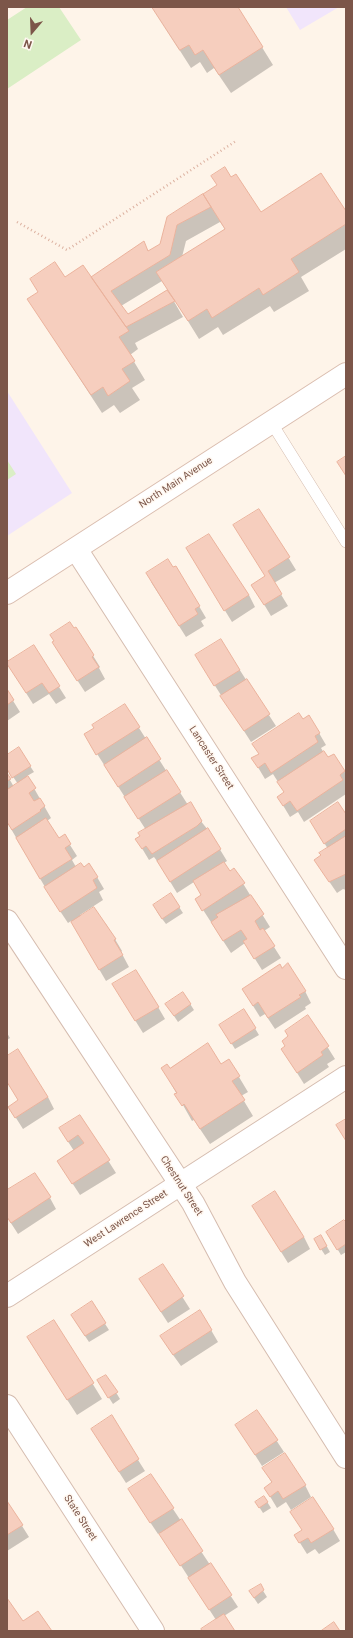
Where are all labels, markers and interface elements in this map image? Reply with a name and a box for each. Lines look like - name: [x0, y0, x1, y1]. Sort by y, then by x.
- north arrow: [12, 12, 52, 52]
- text: N: [22, 36, 34, 51]
- street label: North Main Avenue: [137, 455, 215, 511]
- street label: Lancaster Street: [186, 724, 236, 792]
- street label: Chestnut Street: [157, 1154, 205, 1218]
- street label: West Lawrence Street: [82, 1188, 170, 1250]
- street label: State Street: [61, 1493, 99, 1543]

